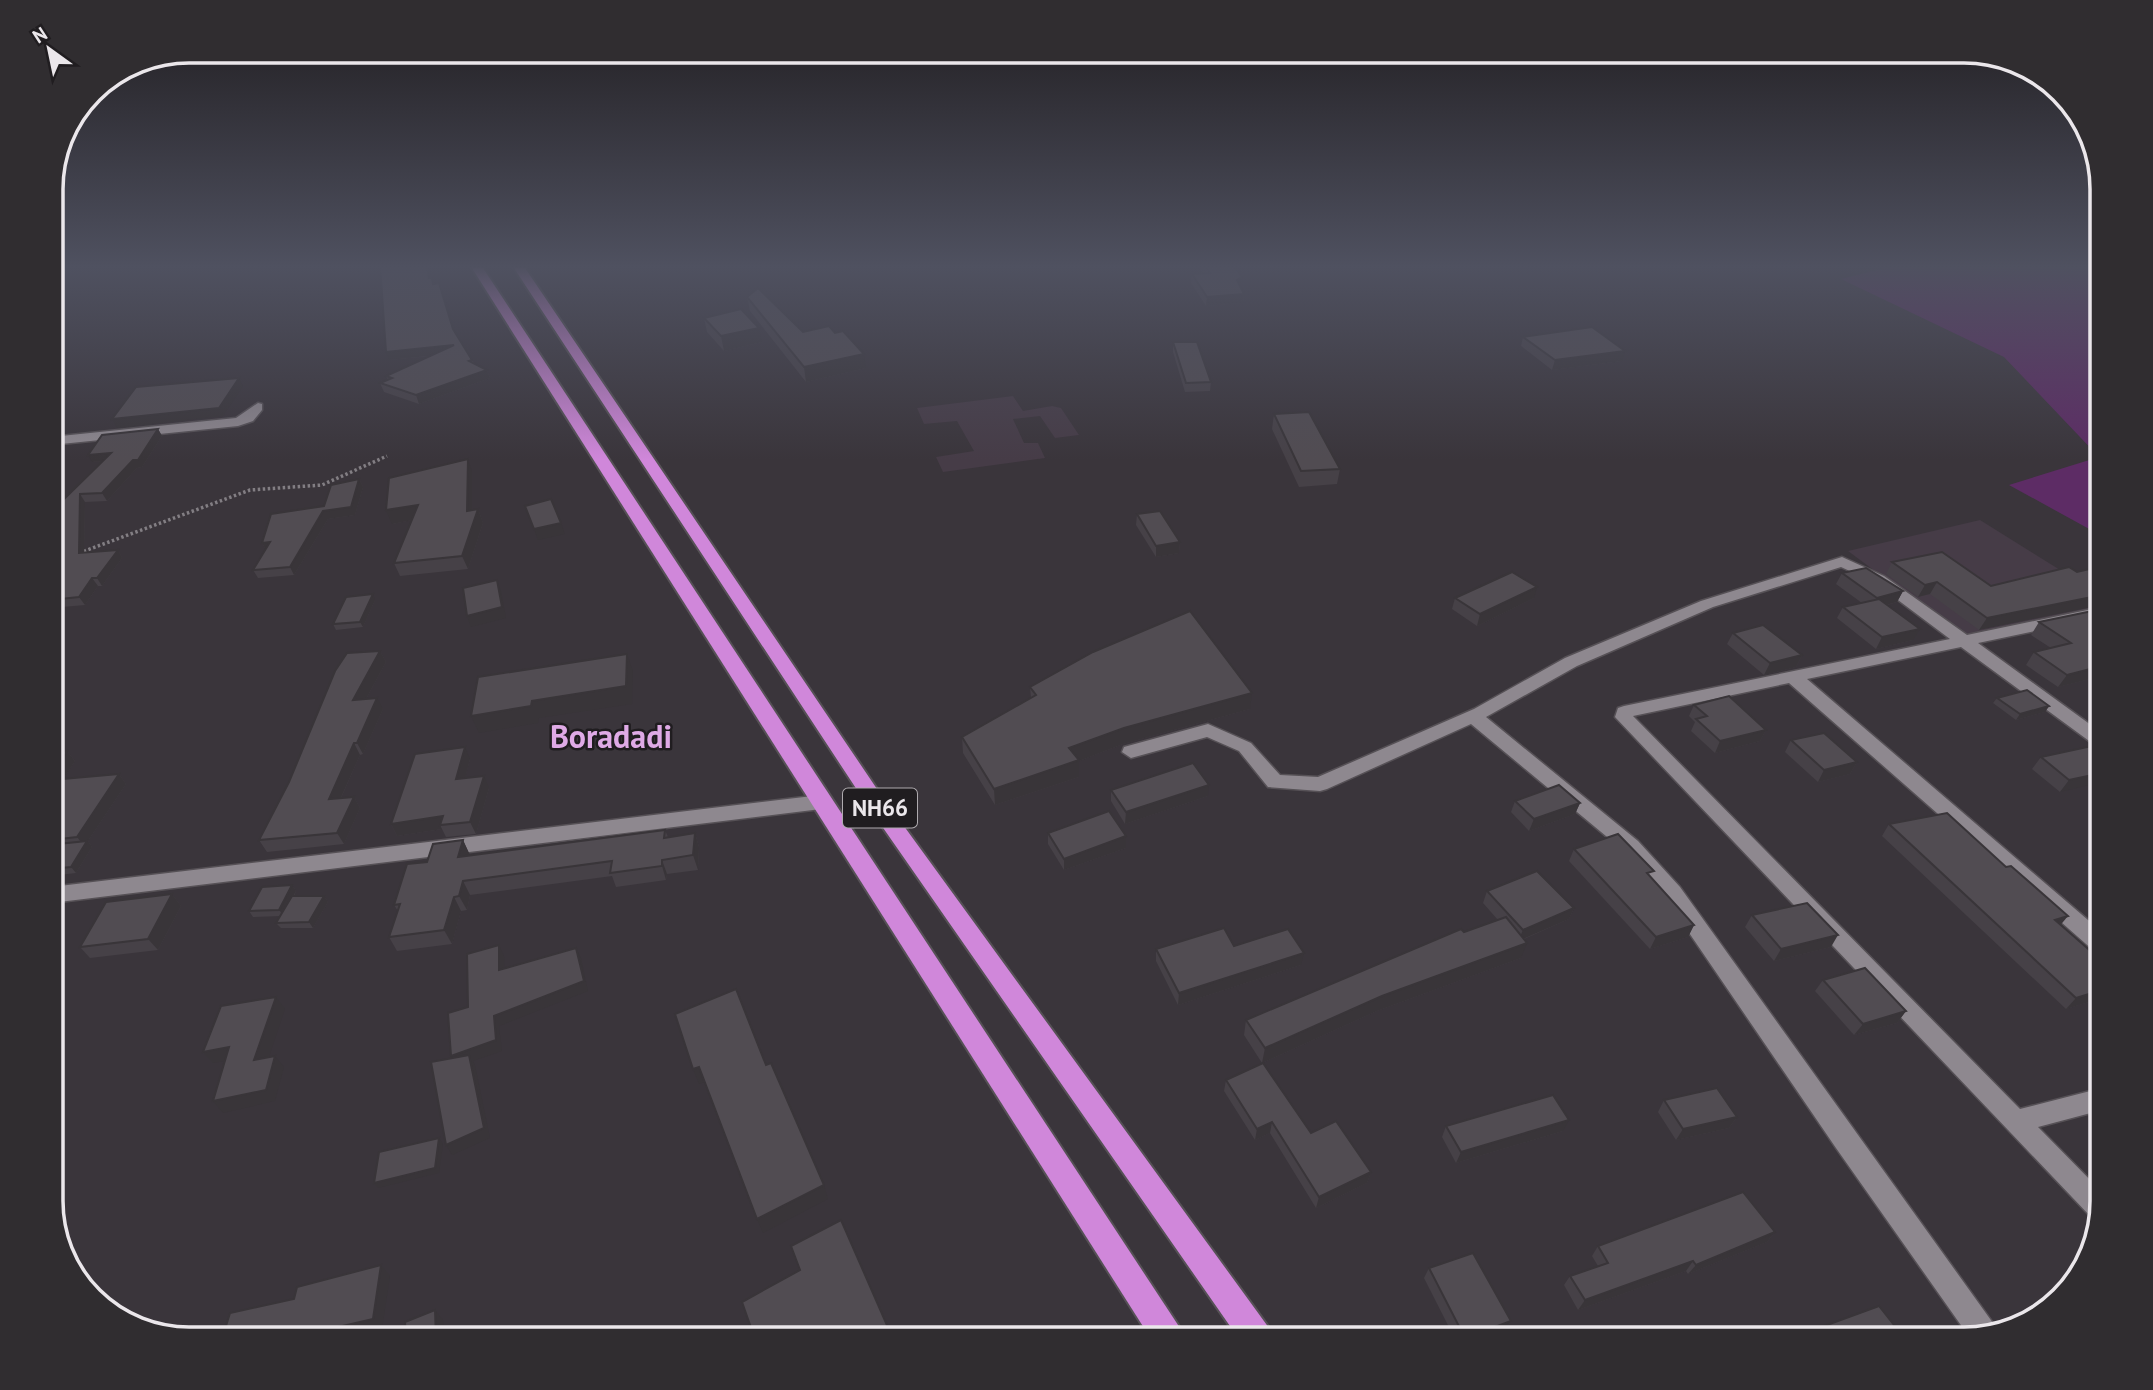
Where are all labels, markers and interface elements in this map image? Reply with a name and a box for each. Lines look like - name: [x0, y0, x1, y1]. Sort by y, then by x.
- north arrow: [14, 14, 84, 84]
- text: N: [28, 21, 52, 48]
- district label: Boradadi: [550, 715, 672, 757]
- road number: NH66: [843, 788, 917, 828]

